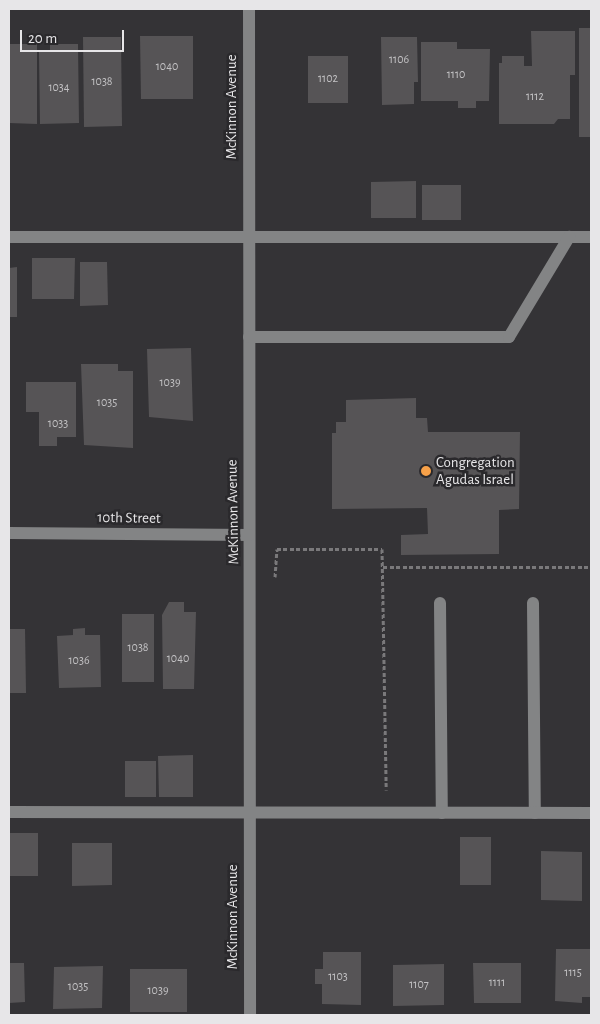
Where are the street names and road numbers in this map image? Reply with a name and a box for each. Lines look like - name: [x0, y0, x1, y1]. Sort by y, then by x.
- street label: McKinnon Avenue: [223, 54, 241, 160]
- street label: McKinnon Avenue: [223, 459, 243, 565]
- street label: 10th Street: [97, 508, 161, 528]
- street label: McKinnon Avenue: [224, 864, 242, 970]

